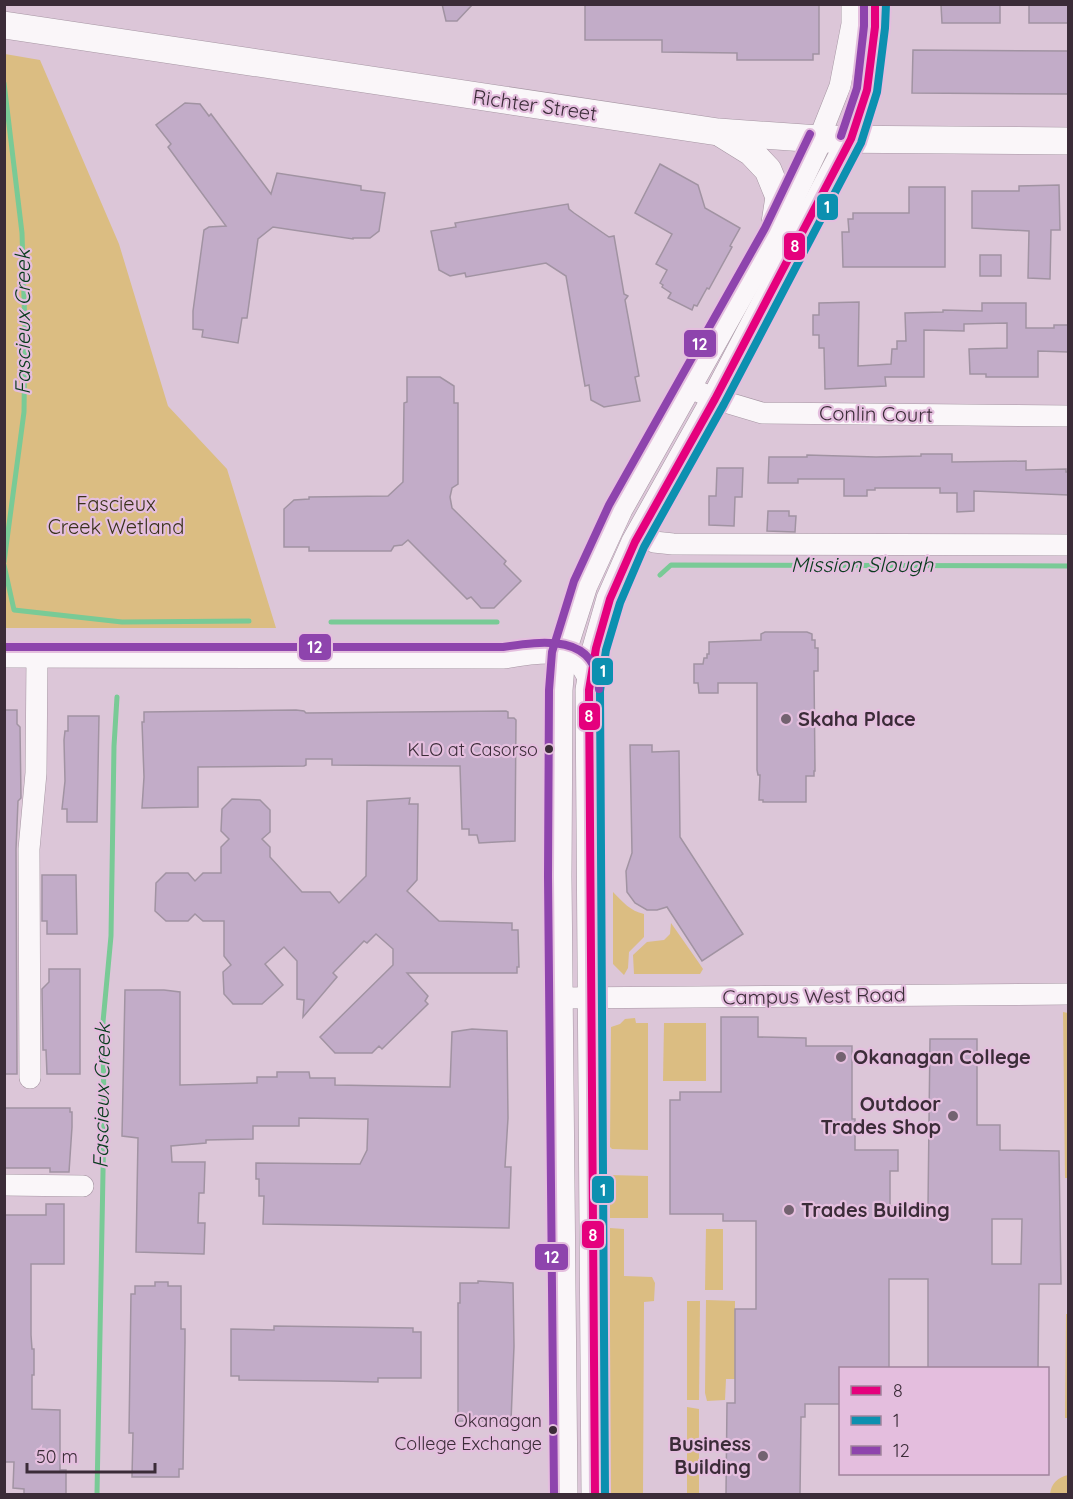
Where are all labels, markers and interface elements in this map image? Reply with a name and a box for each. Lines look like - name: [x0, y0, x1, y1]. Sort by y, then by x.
- street label: Richter Street: [471, 83, 599, 126]
- line badge: 1: [816, 193, 839, 221]
- text: 1: [824, 197, 830, 217]
- line badge: 8: [783, 232, 806, 261]
- text: 8: [791, 236, 800, 256]
- water label: Fascieux Creek: [9, 248, 35, 395]
- line badge: 12: [683, 329, 717, 358]
- text: 12: [692, 334, 708, 354]
- street label: Conlin Court: [819, 400, 933, 427]
- park label: Fascieux Creek Wetland: [48, 491, 184, 539]
- water label: Mission Slough: [791, 551, 934, 577]
- line badge: 12: [298, 633, 332, 661]
- text: 12: [307, 637, 323, 657]
- line badge: 1: [591, 657, 614, 686]
- text: 1: [600, 661, 606, 681]
- line badge: 8: [578, 702, 601, 731]
- text: 8: [585, 706, 594, 726]
- place label: Skaha Place: [798, 706, 916, 731]
- marker: Skaha Place: [779, 712, 793, 726]
- place label: KLO at Casorso: [408, 738, 538, 761]
- marker: KLO at Casorso: [543, 743, 555, 755]
- street label: Campus West Road: [722, 981, 906, 1010]
- water label: Fascieux Creek: [87, 1021, 115, 1169]
- place label: Okanagan College: [853, 1044, 1031, 1069]
- marker: Okanagan College: [834, 1050, 848, 1064]
- place label: Outdoor Trades Shop: [820, 1091, 941, 1139]
- marker: Outdoor Trades Shop: [946, 1109, 960, 1123]
- line badge: 1: [591, 1175, 615, 1204]
- text: 1: [600, 1180, 606, 1200]
- place label: Trades Building: [801, 1197, 950, 1222]
- marker: Trades Building: [782, 1203, 796, 1217]
- line badge: 8: [581, 1220, 605, 1249]
- text: 8: [589, 1225, 598, 1245]
- line badge: 12: [534, 1243, 569, 1271]
- text: 12: [544, 1247, 560, 1267]
- legend: [839, 1367, 1049, 1475]
- text: 8: [893, 1379, 903, 1402]
- place label: Okanagan College Exchange: [395, 1409, 542, 1455]
- text: 1: [893, 1409, 900, 1432]
- marker: Okanagan College Exchange: [547, 1424, 559, 1436]
- place label: Business Building: [669, 1431, 751, 1479]
- scale bar: [27, 1436, 154, 1474]
- text: 12: [893, 1439, 910, 1462]
- text: 50 m: [36, 1445, 78, 1468]
- marker: Business Building: [756, 1449, 770, 1463]

